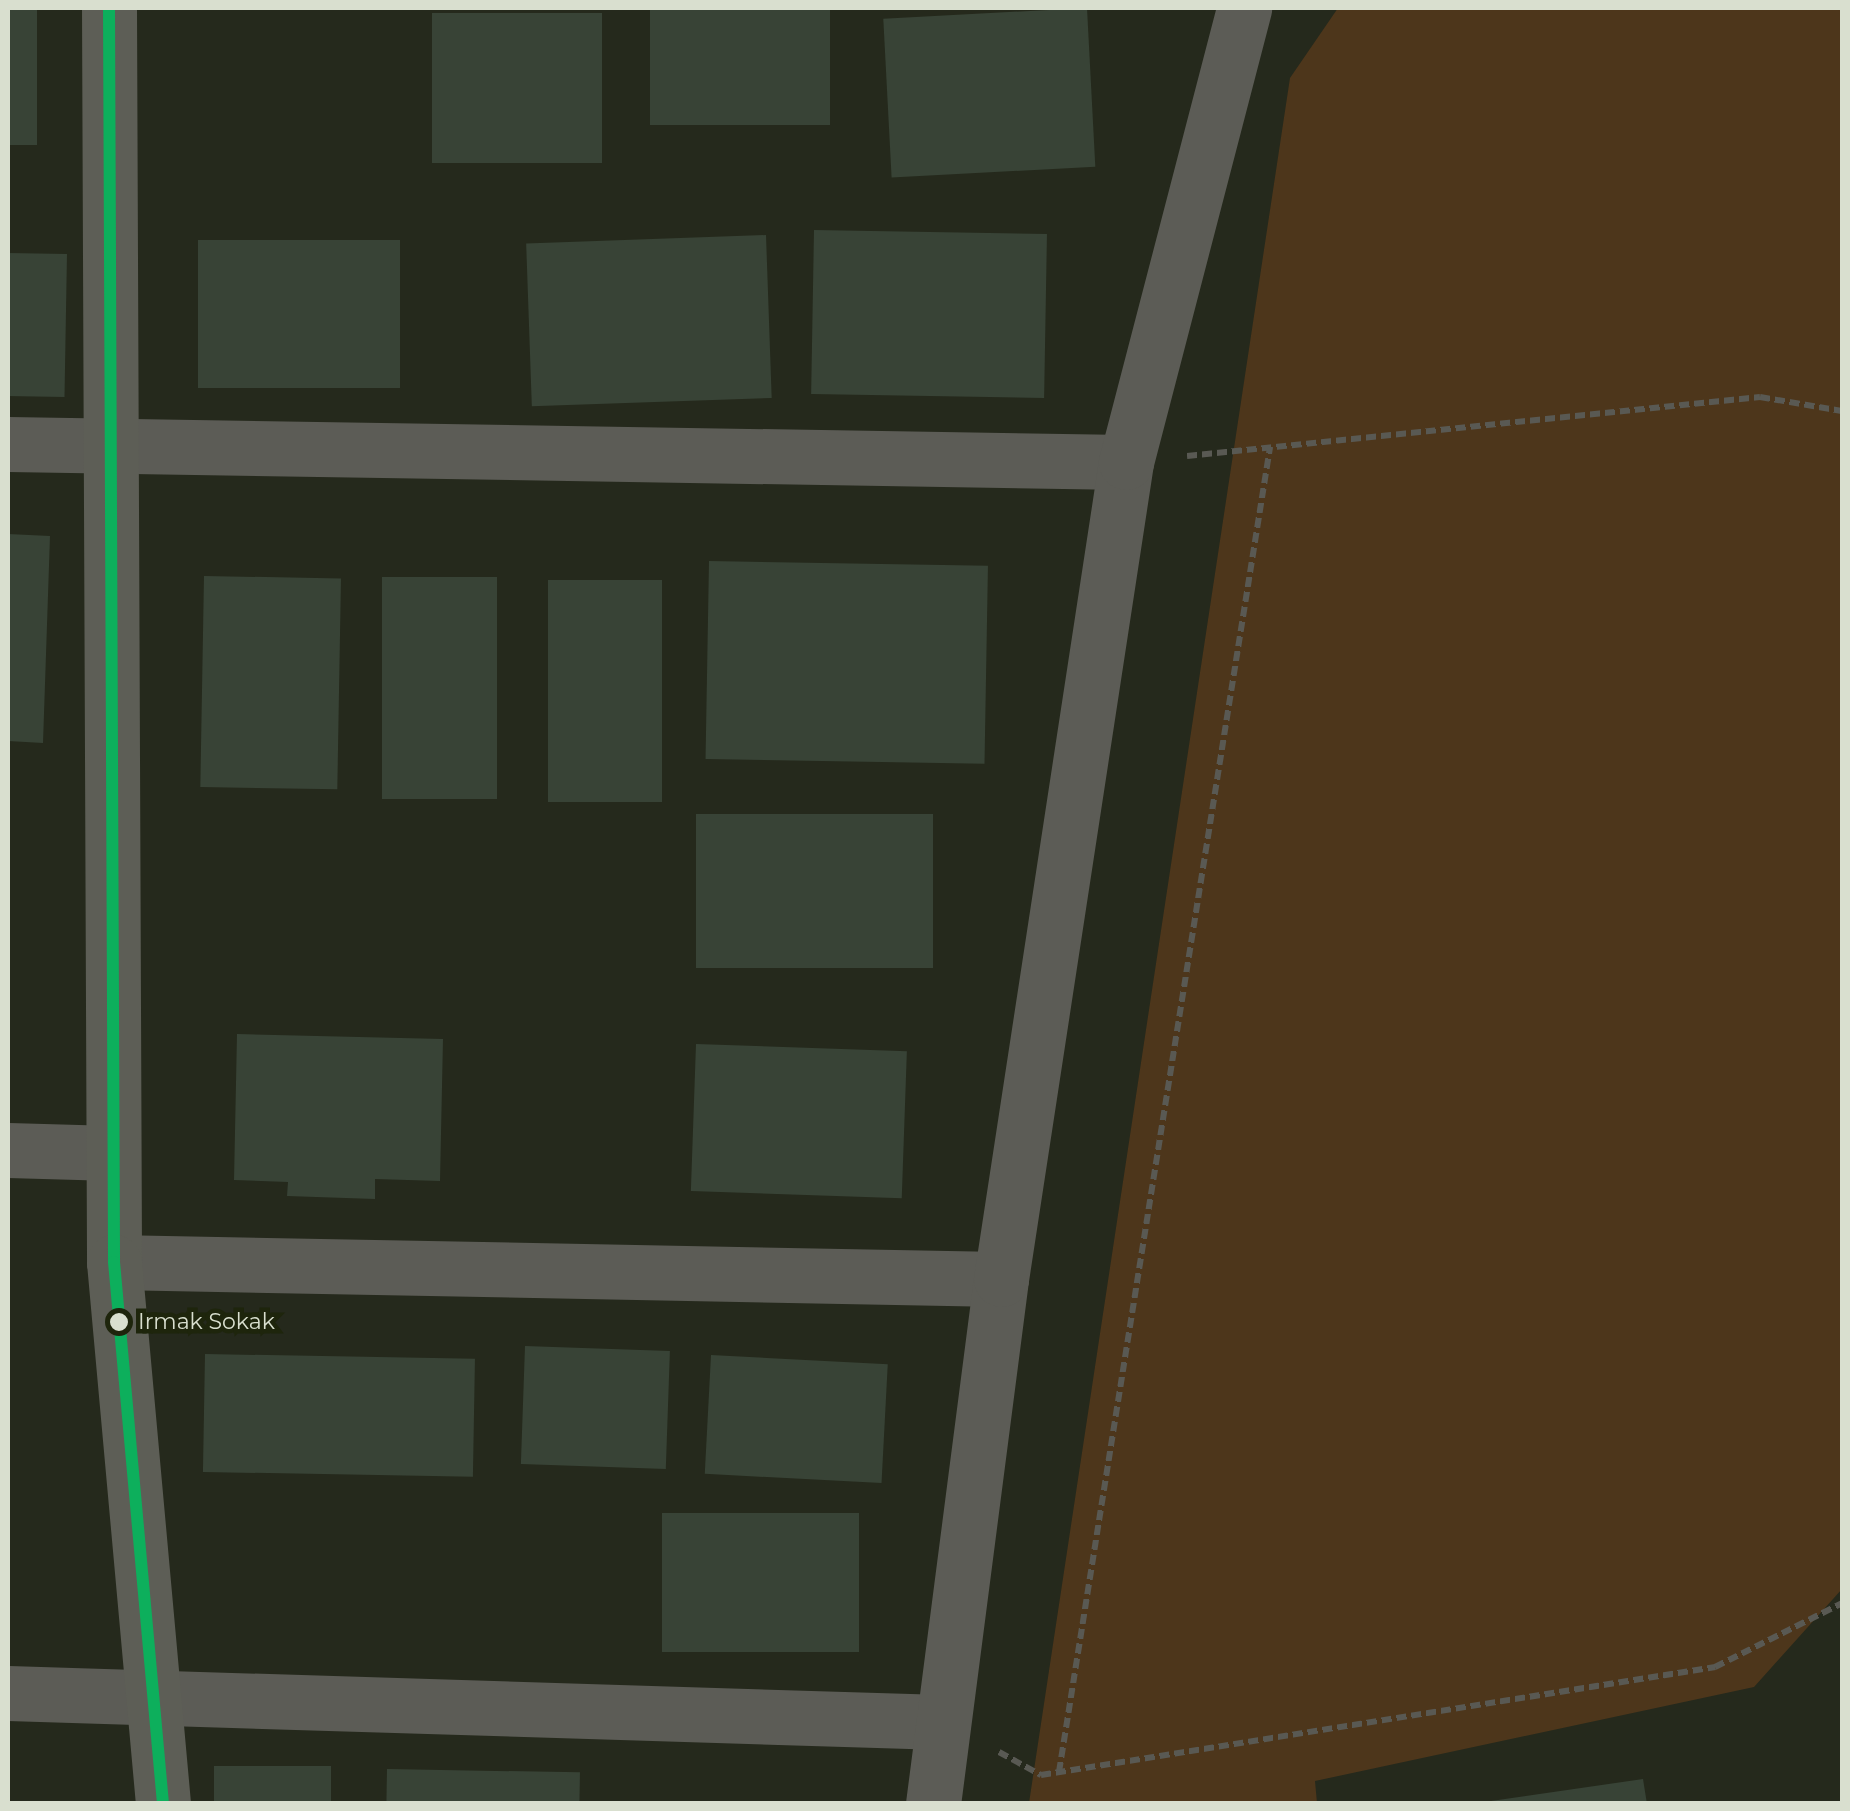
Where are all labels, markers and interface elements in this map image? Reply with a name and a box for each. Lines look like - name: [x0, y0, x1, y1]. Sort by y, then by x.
- place label: Irmak Sokak: [138, 1309, 275, 1335]
- marker: Irmak Sokak: [109, 1312, 129, 1332]

